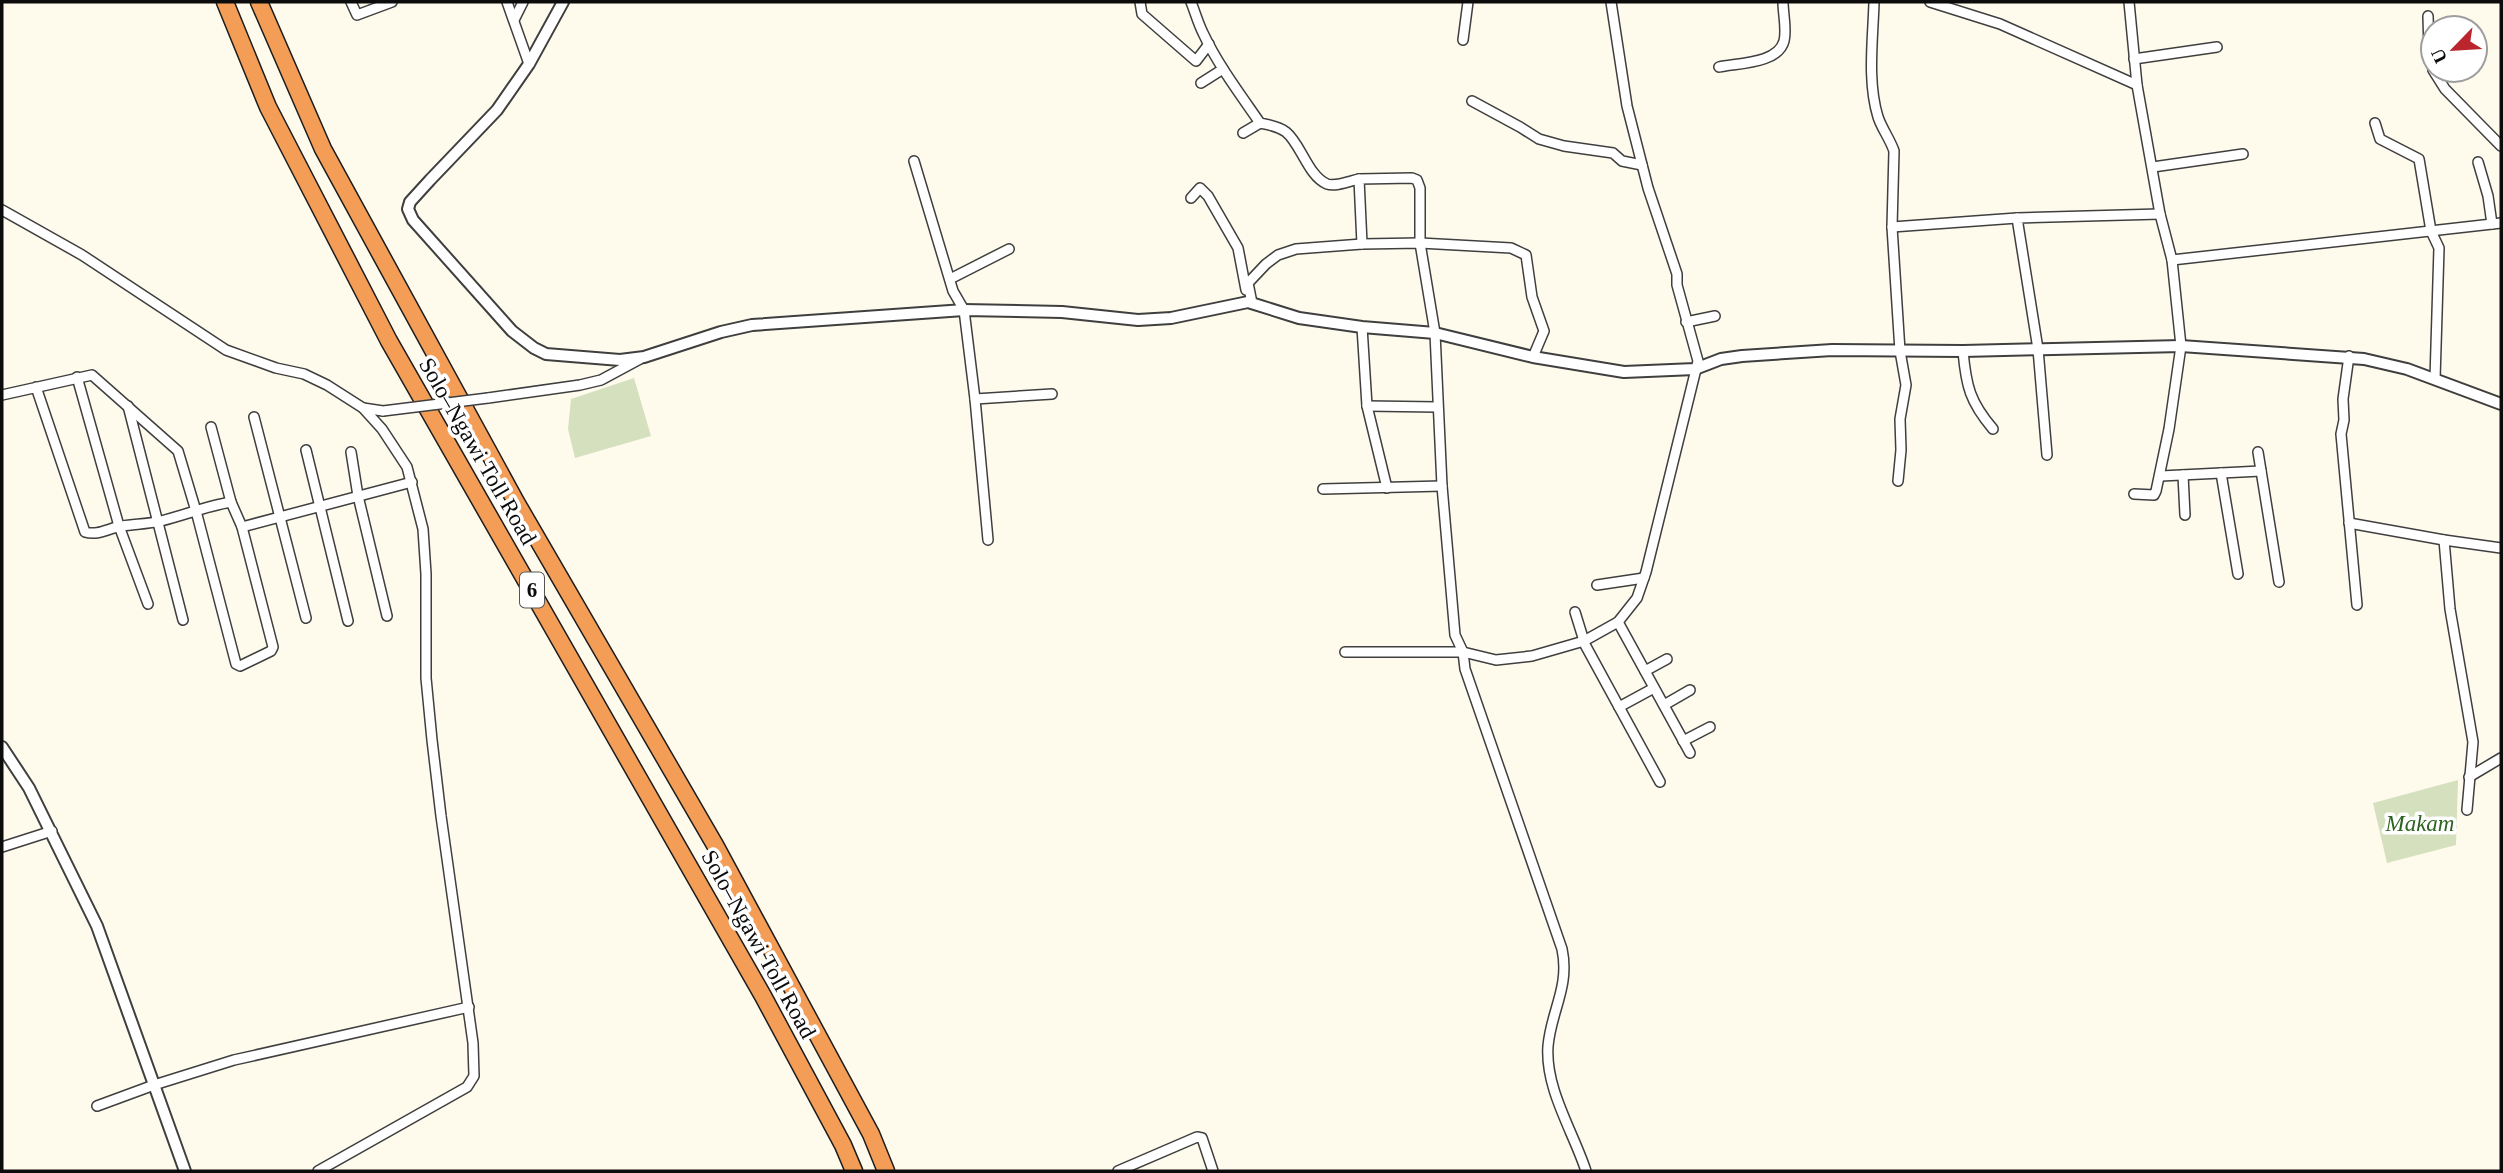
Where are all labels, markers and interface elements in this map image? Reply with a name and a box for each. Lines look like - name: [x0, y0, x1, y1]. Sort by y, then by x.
- north arrow: [2419, 14, 2489, 84]
- text: U: [2427, 45, 2451, 67]
- street label: Solo–Ngawi Toll Road: [414, 353, 541, 549]
- road number: 6: [520, 572, 544, 608]
- park label: Makam: [2385, 811, 2454, 836]
- street label: Solo–Ngawi Toll Road: [696, 846, 821, 1043]

